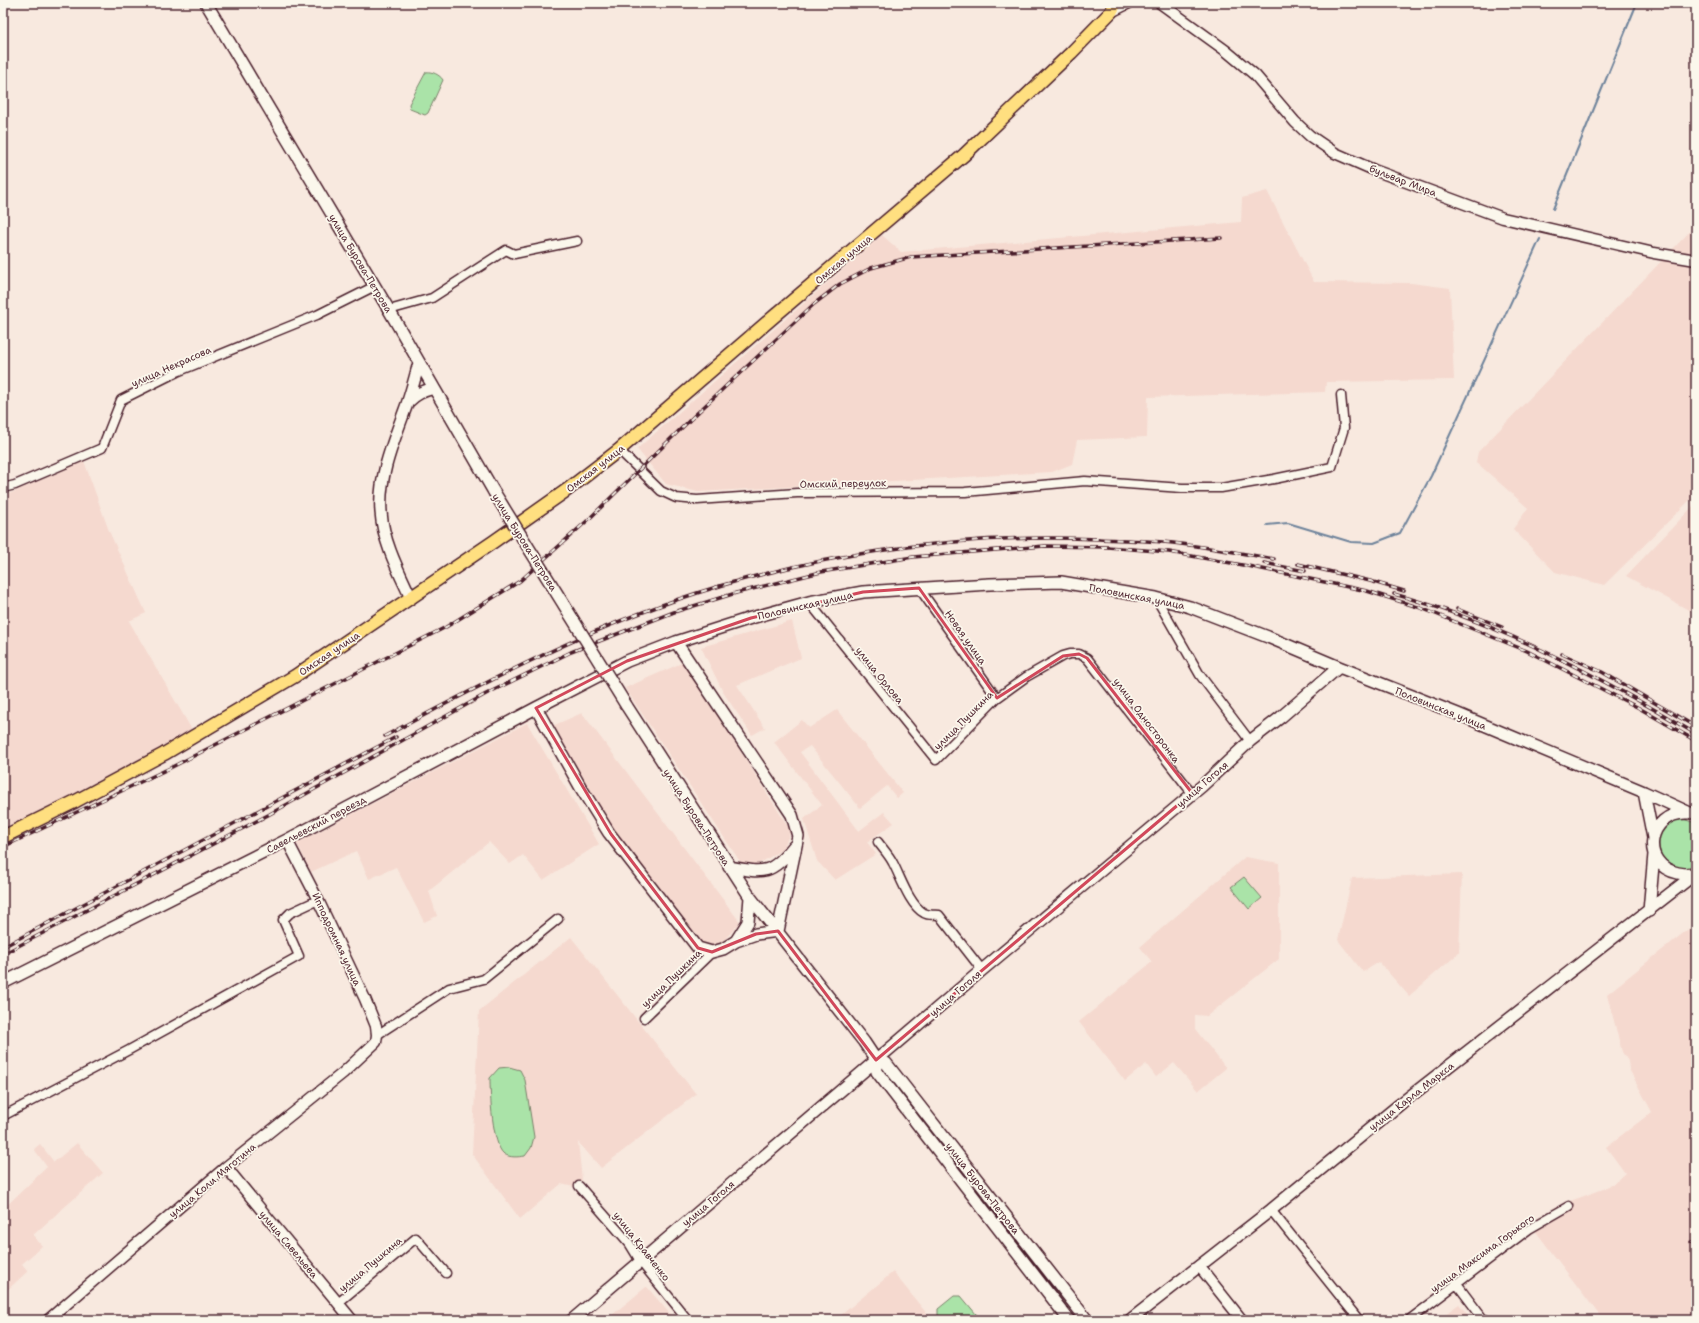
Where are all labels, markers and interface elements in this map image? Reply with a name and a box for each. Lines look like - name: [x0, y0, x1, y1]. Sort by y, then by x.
- street label: бульвар Мира: [1367, 162, 1439, 200]
- street label: улица Бурова-Петрова: [326, 211, 396, 316]
- street label: Омская улица: [812, 231, 875, 287]
- street label: улица Некрасова: [129, 343, 214, 390]
- street label: Омская улица: [564, 441, 628, 495]
- street label: Омский переулок: [800, 476, 887, 491]
- street label: улица Бурова-Петрова: [489, 491, 560, 594]
- street label: Половинская улица: [1088, 581, 1187, 612]
- street label: Половинская улица: [756, 588, 855, 623]
- street label: Новая улица: [942, 607, 990, 668]
- street label: Омская улица: [297, 628, 363, 678]
- street label: улица Орлова: [853, 644, 907, 707]
- street label: улица Односторонка: [1110, 675, 1183, 766]
- street label: Половинская улица: [1393, 684, 1489, 733]
- street label: улица Пушкина: [931, 687, 996, 753]
- street label: улица Гоголя: [1174, 758, 1231, 810]
- street label: улица Бурова-Петрова: [660, 766, 733, 869]
- street label: Савельевский переезд: [264, 792, 369, 856]
- street label: Ипподромная улица: [309, 891, 364, 989]
- street label: улица Пушкина: [639, 946, 705, 1010]
- street label: улица Гоголя: [927, 967, 984, 1019]
- street label: улица Карла Маркса: [1366, 1059, 1457, 1134]
- street label: улица Коли Мяготина: [166, 1140, 259, 1221]
- street label: улица Бурова-Петрова: [943, 1140, 1023, 1237]
- street label: улица Гоголя: [679, 1178, 737, 1229]
- street label: улица Савельева: [256, 1208, 321, 1281]
- street label: улица Кравченко: [610, 1209, 673, 1284]
- street label: улица Максима Горького: [1428, 1211, 1537, 1296]
- street label: улица Пушкина: [336, 1234, 405, 1295]

